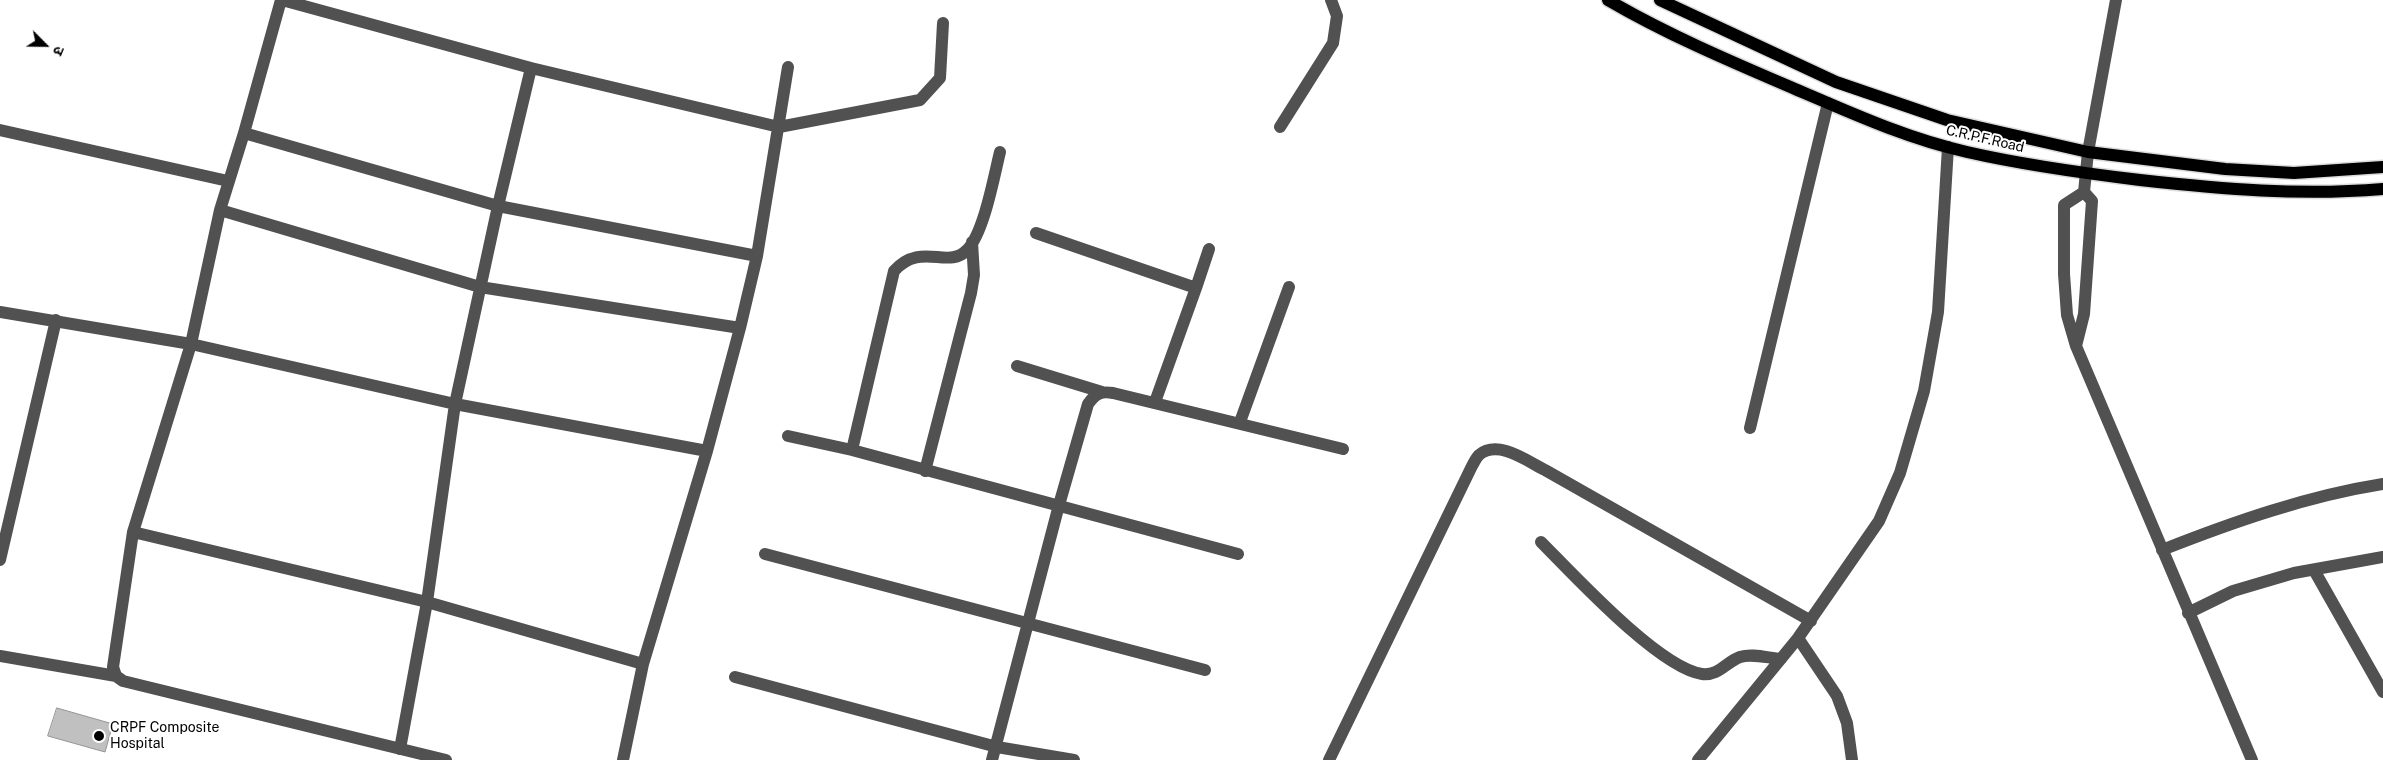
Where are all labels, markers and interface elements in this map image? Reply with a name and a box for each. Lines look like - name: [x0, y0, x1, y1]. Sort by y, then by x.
- north arrow: [20, 20, 70, 70]
- text: उ: [50, 44, 68, 58]
- street label: C.R.P.F.Road: [1944, 122, 2026, 156]
- place label: CRPF Composite Hospital: [110, 720, 219, 752]
- marker: CRPF Composite Hospital: [92, 729, 106, 743]

